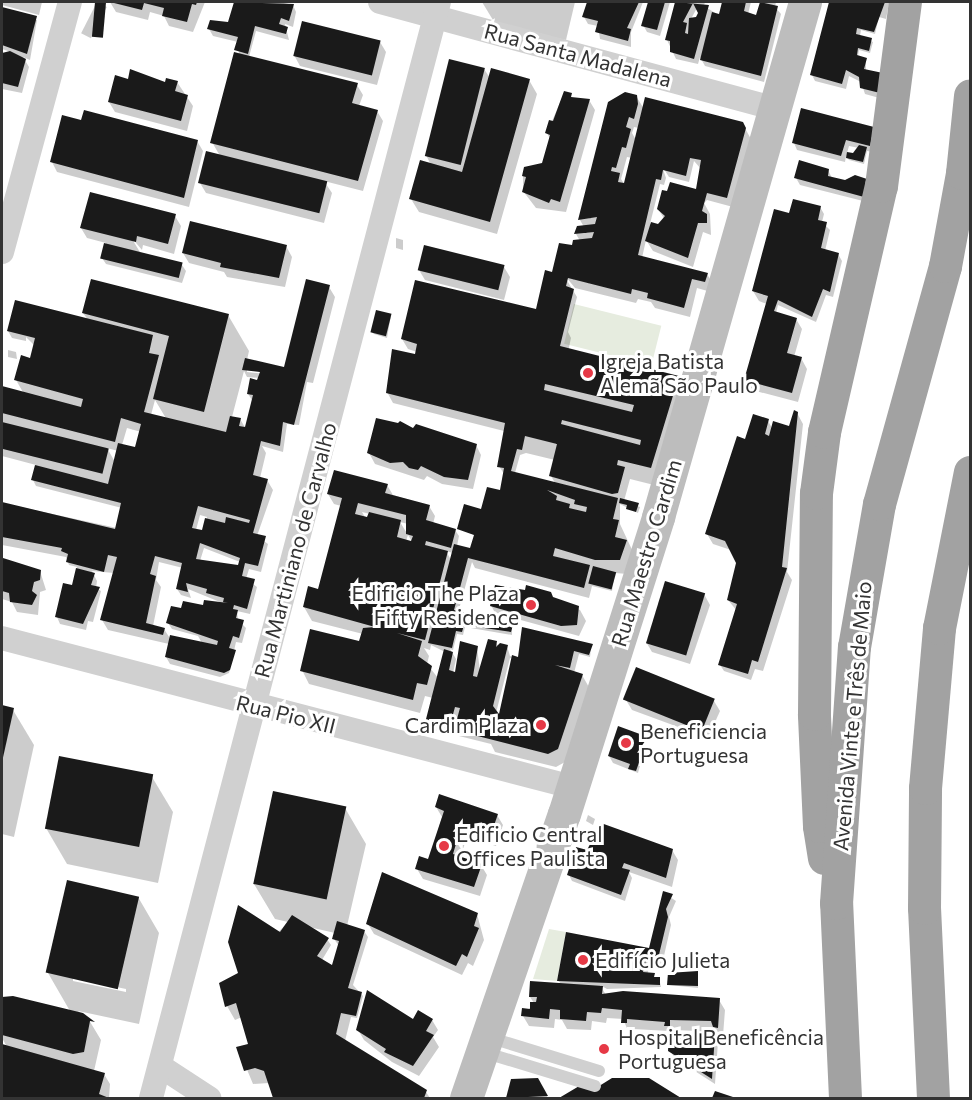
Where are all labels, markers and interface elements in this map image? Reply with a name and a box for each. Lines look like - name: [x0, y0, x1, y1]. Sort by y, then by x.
- street label: Rua Santa Madalena: [482, 18, 674, 92]
- place label: Igreja Batista Alemã São Paulo: [600, 348, 758, 398]
- marker: Igreja Batista Alemã São Paulo: [581, 366, 595, 380]
- street label: Rua Martiniano de Carvalho: [249, 420, 341, 680]
- street label: Rua Maestro Cardim: [606, 456, 686, 650]
- place label: Edificio The Plaza Fifty Residence: [351, 580, 519, 630]
- street label: Avenida Vinte e Três de Maio: [828, 580, 876, 852]
- marker: Edificio The Plaza Fifty Residence: [524, 598, 538, 612]
- street label: Rua Pio XII: [234, 689, 338, 739]
- place label: Cardim Plaza: [405, 712, 529, 738]
- marker: Cardim Plaza: [534, 718, 548, 732]
- place label: Beneficiencia Portuguesa: [640, 718, 767, 768]
- marker: Beneficiencia Portuguesa: [617, 734, 635, 752]
- place label: Edificio Central Offices Paulista: [456, 821, 605, 871]
- marker: Edificio Central Offices Paulista: [437, 839, 451, 853]
- place label: Edifício Julieta: [595, 947, 730, 973]
- marker: Edifício Julieta: [576, 953, 590, 967]
- place label: Hospital Beneficência Portuguesa: [618, 1024, 824, 1074]
- marker: Hospital Beneficência Portuguesa: [595, 1040, 613, 1058]

